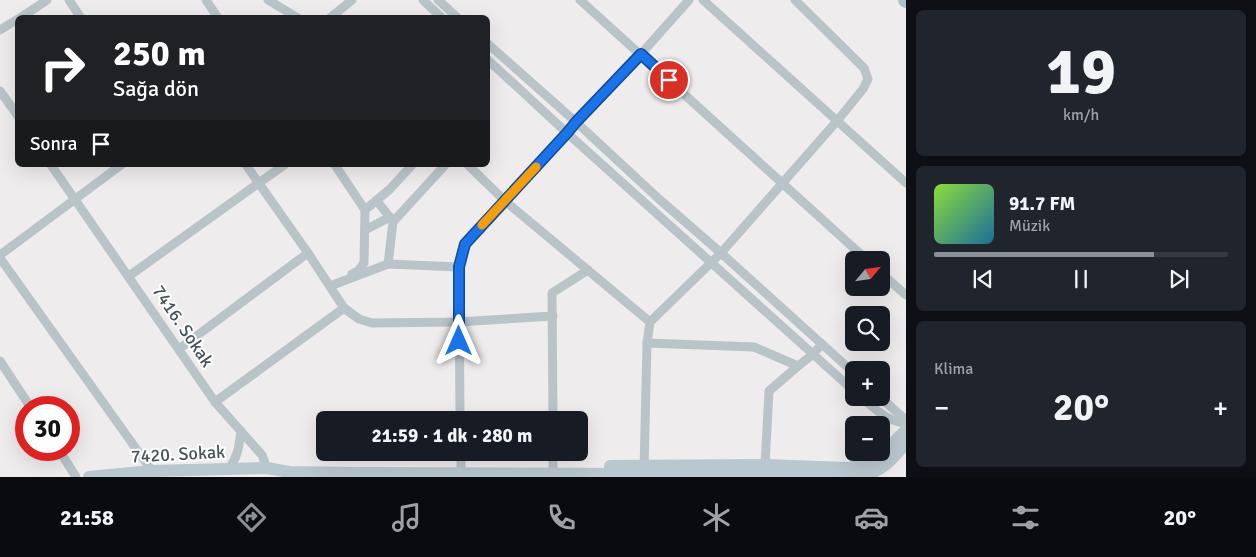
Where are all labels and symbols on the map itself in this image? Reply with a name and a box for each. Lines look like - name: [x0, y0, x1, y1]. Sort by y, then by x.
- pin: [648, 59, 690, 101]
- north arrow: [845, 251, 890, 296]
- street label: 7416. Sokak: [148, 281, 218, 371]
- position arrow: [432, 314, 484, 366]
- speed limit sign: 30: [15, 396, 80, 461]
- street label: 7420. Sokak: [130, 441, 226, 467]

